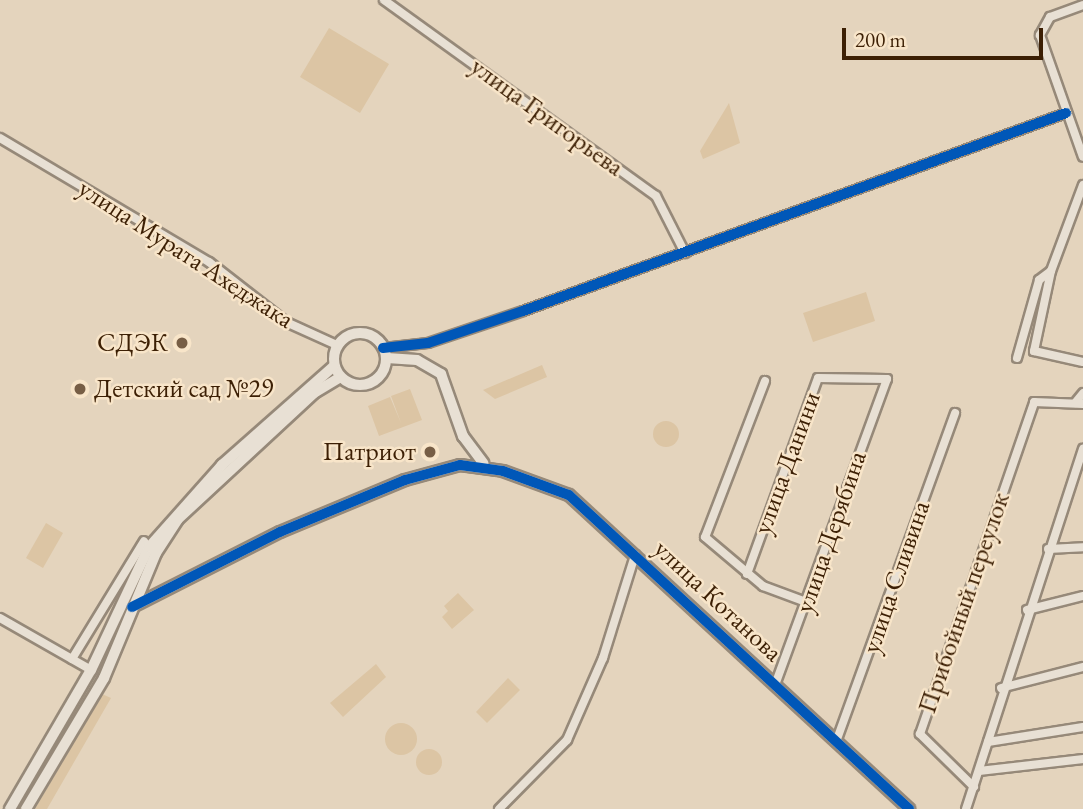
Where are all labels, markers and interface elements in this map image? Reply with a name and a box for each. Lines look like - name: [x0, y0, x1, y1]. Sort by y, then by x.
- scale bar: [845, 14, 1046, 58]
- text: 200 m: [855, 26, 906, 53]
- street label: улица Григорьева: [464, 51, 630, 183]
- street label: улица Мурата Ахеджака: [73, 173, 299, 335]
- place label: СДЭК: [97, 327, 168, 359]
- marker: СДЭК: [174, 335, 190, 351]
- place label: Детский сад №29: [94, 373, 274, 405]
- marker: Детский сад №29: [72, 381, 88, 397]
- street label: улица Данини: [747, 388, 827, 538]
- place label: Патриот: [323, 436, 416, 468]
- marker: Патриот: [422, 444, 438, 460]
- street label: улица Дерябина: [789, 447, 873, 617]
- street label: Прибойный переулок: [912, 489, 1016, 717]
- street label: улица Сливина: [855, 497, 937, 657]
- street label: улица Котанова: [647, 534, 789, 668]

